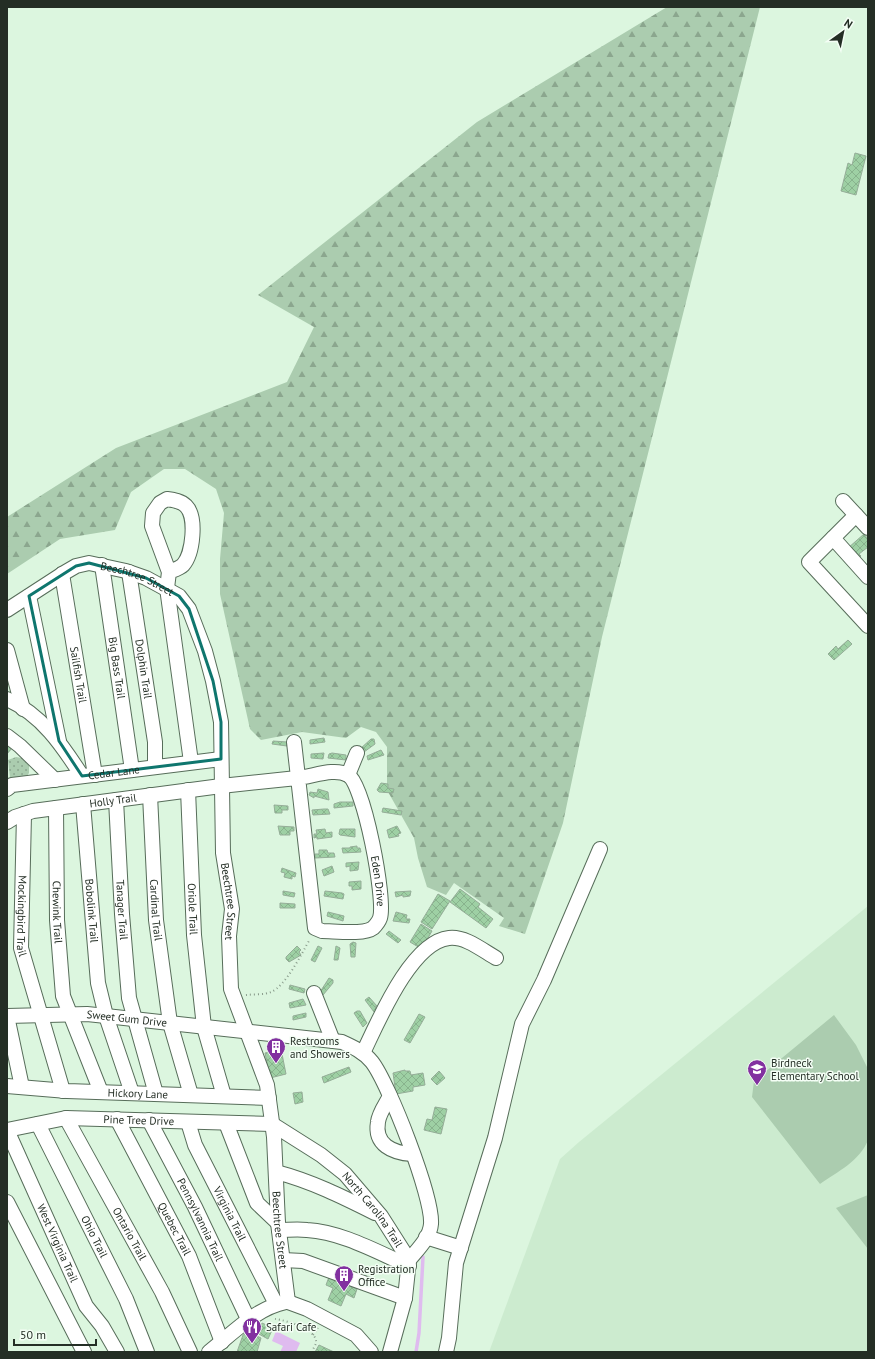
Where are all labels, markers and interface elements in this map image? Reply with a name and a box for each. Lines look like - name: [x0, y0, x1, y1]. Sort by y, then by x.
- north arrow: [823, 12, 863, 52]
- text: N: [842, 16, 855, 31]
- street label: Beechtree Street: [99, 559, 177, 599]
- street label: Big Bass Trail: [106, 636, 129, 701]
- street label: Dolphin Trail: [132, 638, 155, 700]
- street label: Sailfish Trail: [67, 645, 90, 705]
- street label: Cedar Lane: [87, 762, 141, 782]
- street label: Holly Trail: [88, 790, 138, 810]
- street label: Eden Drive: [368, 855, 388, 907]
- street label: Beechtree Street: [218, 862, 239, 941]
- street label: Mockingbird Trail: [14, 875, 30, 959]
- street label: Bobolink Trail: [82, 878, 102, 944]
- street label: Tanager Trail: [113, 879, 131, 941]
- street label: Cardinal Trail: [147, 879, 166, 942]
- street label: Chewink Trail: [50, 881, 66, 945]
- street label: Oriole Trail: [185, 883, 201, 936]
- street label: Sweet Gum Drive: [86, 1007, 168, 1030]
- place label: Restrooms and Showers: [290, 1034, 350, 1061]
- building icon: Restrooms and Showers: [265, 1036, 287, 1064]
- place label: Birdneck Elementary School: [771, 1056, 859, 1083]
- school or university icon: Birdneck Elementary School: [746, 1058, 768, 1086]
- street label: Hickory Lane: [107, 1085, 169, 1102]
- street label: Pine Tree Drive: [103, 1112, 175, 1128]
- street label: North Carolina Trail: [339, 1169, 407, 1251]
- street label: Pennsylvannia Trail: [174, 1176, 227, 1264]
- street label: Virginia Trail: [210, 1183, 250, 1244]
- street label: Beechtree Street: [270, 1191, 291, 1270]
- street label: Quebec Trail: [155, 1200, 195, 1258]
- street label: West Virginia Trail: [34, 1202, 82, 1285]
- street label: Ontario Trail: [110, 1205, 150, 1263]
- street label: Ohio Trail: [78, 1213, 111, 1261]
- place label: Registration Office: [358, 1262, 415, 1289]
- building icon: Registration Office: [333, 1264, 355, 1292]
- restaurant icon: Safari Cafe: [241, 1316, 263, 1344]
- place label: Safari Cafe: [266, 1320, 317, 1334]
- scale bar: [14, 1321, 96, 1347]
- text: 50 m: [20, 1327, 46, 1342]

